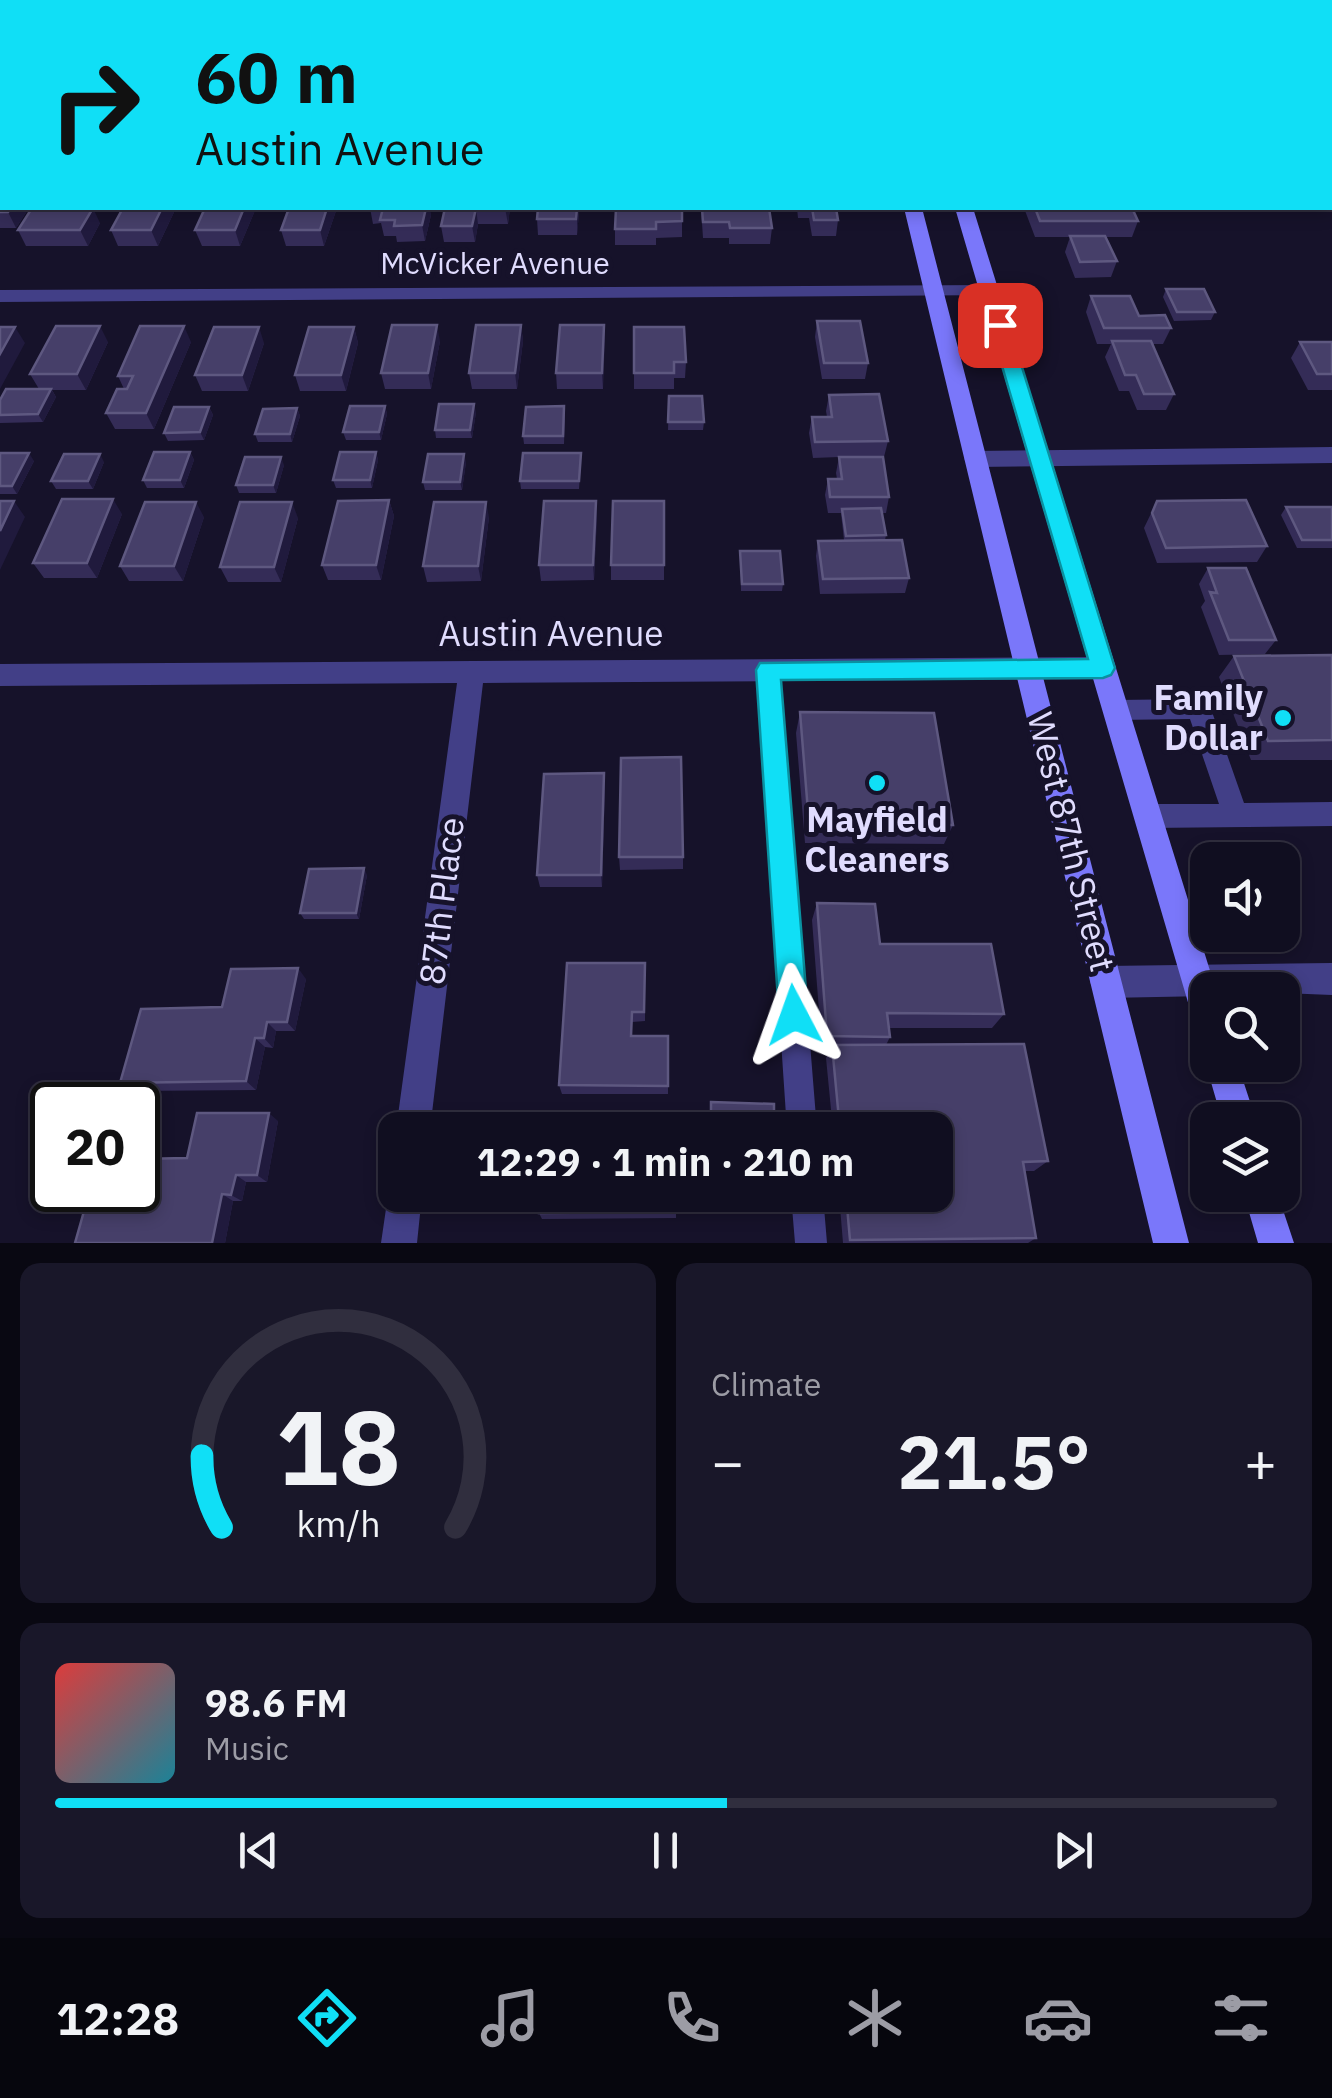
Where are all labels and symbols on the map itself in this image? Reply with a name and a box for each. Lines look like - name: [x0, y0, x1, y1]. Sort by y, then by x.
- street label: McVicker Avenue: [380, 243, 610, 282]
- pin: [958, 283, 1043, 368]
- street label: Austin Avenue: [438, 610, 664, 656]
- place label: Family Dollar: [1154, 674, 1263, 760]
- street label: West 87th Street: [1018, 707, 1126, 976]
- marker: Family Dollar: [1272, 707, 1294, 729]
- marker: Mayfield Cleaners: [866, 772, 888, 794]
- place label: Mayfield Cleaners: [804, 796, 950, 882]
- street label: 87th Place: [408, 814, 474, 987]
- position arrow: [742, 963, 846, 1067]
- speed limit sign: 20: [30, 1082, 160, 1212]

